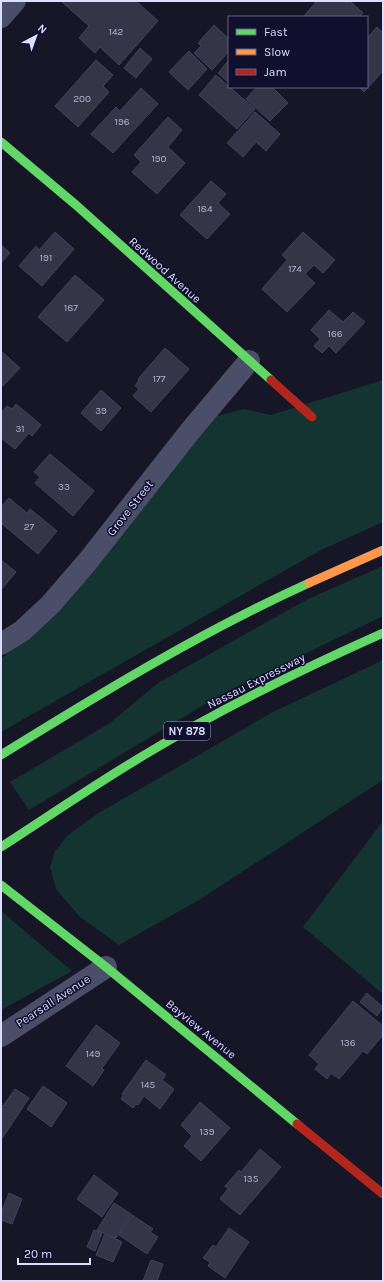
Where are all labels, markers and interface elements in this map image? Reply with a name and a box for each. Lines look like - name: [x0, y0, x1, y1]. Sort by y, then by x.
- north arrow: [16, 16, 56, 56]
- legend: [228, 16, 368, 88]
- text: N: [35, 21, 49, 36]
- text: Fast: [264, 25, 288, 39]
- house number: 142: [109, 26, 124, 38]
- text: Slow: [264, 45, 290, 59]
- text: Jam: [264, 65, 287, 79]
- house number: 200: [73, 93, 91, 105]
- house number: 196: [115, 116, 130, 128]
- house number: 190: [151, 153, 167, 165]
- house number: 184: [197, 203, 213, 215]
- street label: Redwood Avenue: [126, 234, 204, 306]
- house number: 191: [40, 252, 52, 264]
- house number: 174: [288, 263, 302, 275]
- house number: 187: [64, 302, 78, 314]
- house number: 166: [328, 328, 343, 340]
- house number: 177: [153, 373, 166, 385]
- house number: 39: [95, 405, 107, 417]
- house number: 31: [15, 423, 25, 435]
- street label: Grove Street: [104, 477, 156, 539]
- house number: 33: [58, 481, 70, 493]
- house number: 27: [24, 521, 35, 533]
- street label: Nassau Expressway: [205, 650, 308, 712]
- road number: NY 878: [164, 722, 210, 740]
- street label: Pearsall Avenue: [13, 972, 93, 1030]
- street label: Bayview Avenue: [163, 996, 239, 1062]
- house number: 136: [341, 1037, 356, 1049]
- house number: 149: [86, 1048, 101, 1060]
- house number: 145: [141, 1079, 156, 1091]
- house number: 139: [199, 1126, 215, 1138]
- house number: 135: [244, 1173, 259, 1185]
- scale bar: [18, 1240, 90, 1266]
- text: 20 m: [24, 1247, 52, 1261]

